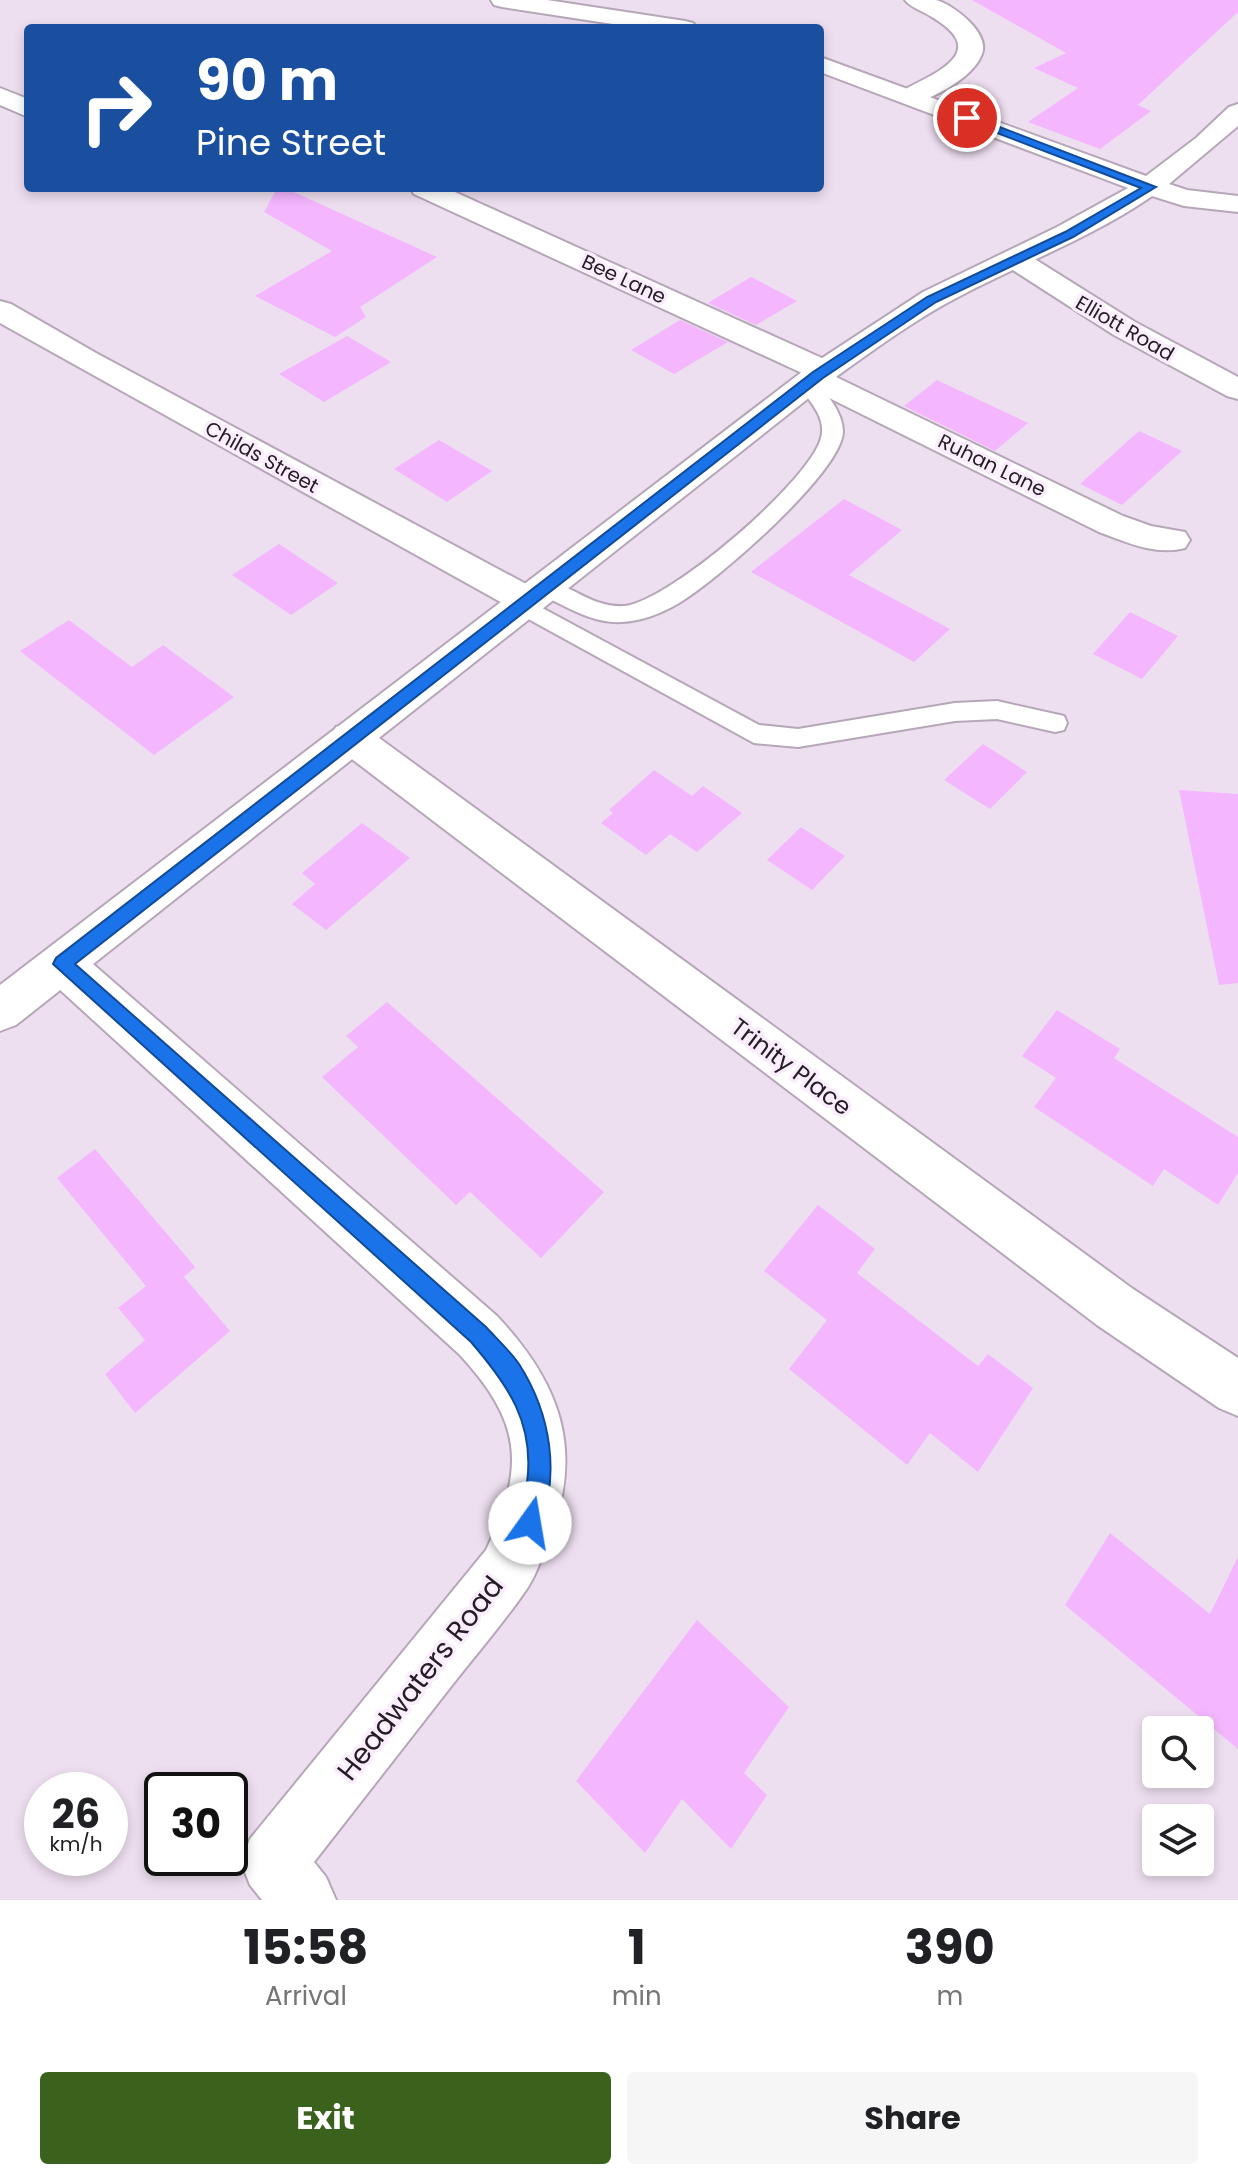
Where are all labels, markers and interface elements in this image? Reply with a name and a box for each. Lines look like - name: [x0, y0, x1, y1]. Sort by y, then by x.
- text: 90 m: [196, 41, 338, 120]
- icon: right: [64, 56, 168, 160]
- pin: [933, 84, 1001, 152]
- icon: arrive: [945, 96, 989, 140]
- text: Pine Street: [196, 117, 386, 168]
- street label: Bee Lane: [577, 247, 671, 311]
- street label: Elliott Road: [1070, 288, 1180, 368]
- street label: Childs Street: [200, 414, 324, 500]
- street label: Ruhan Lane: [933, 427, 1051, 503]
- street label: Trinity Place: [724, 1010, 858, 1123]
- position arrow: [488, 1481, 572, 1565]
- street label: Headwaters Road: [328, 1568, 513, 1789]
- map controls: [1142, 1716, 1214, 1876]
- button: search: [1142, 1716, 1214, 1788]
- speed limit sign: 30: [144, 1772, 248, 1876]
- text: 26: [52, 1786, 100, 1842]
- button: layers: [1142, 1804, 1214, 1876]
- text: km/h: [49, 1830, 103, 1858]
- text: 15:58: [243, 1914, 368, 1981]
- text: 1: [628, 1914, 646, 1981]
- text: 390: [905, 1914, 995, 1981]
- text: Arrival: [265, 1978, 347, 2014]
- text: min: [612, 1978, 662, 2014]
- text: m: [936, 1978, 963, 2014]
- button: Exit: [40, 2072, 611, 2164]
- button: Share: [627, 2072, 1198, 2164]

